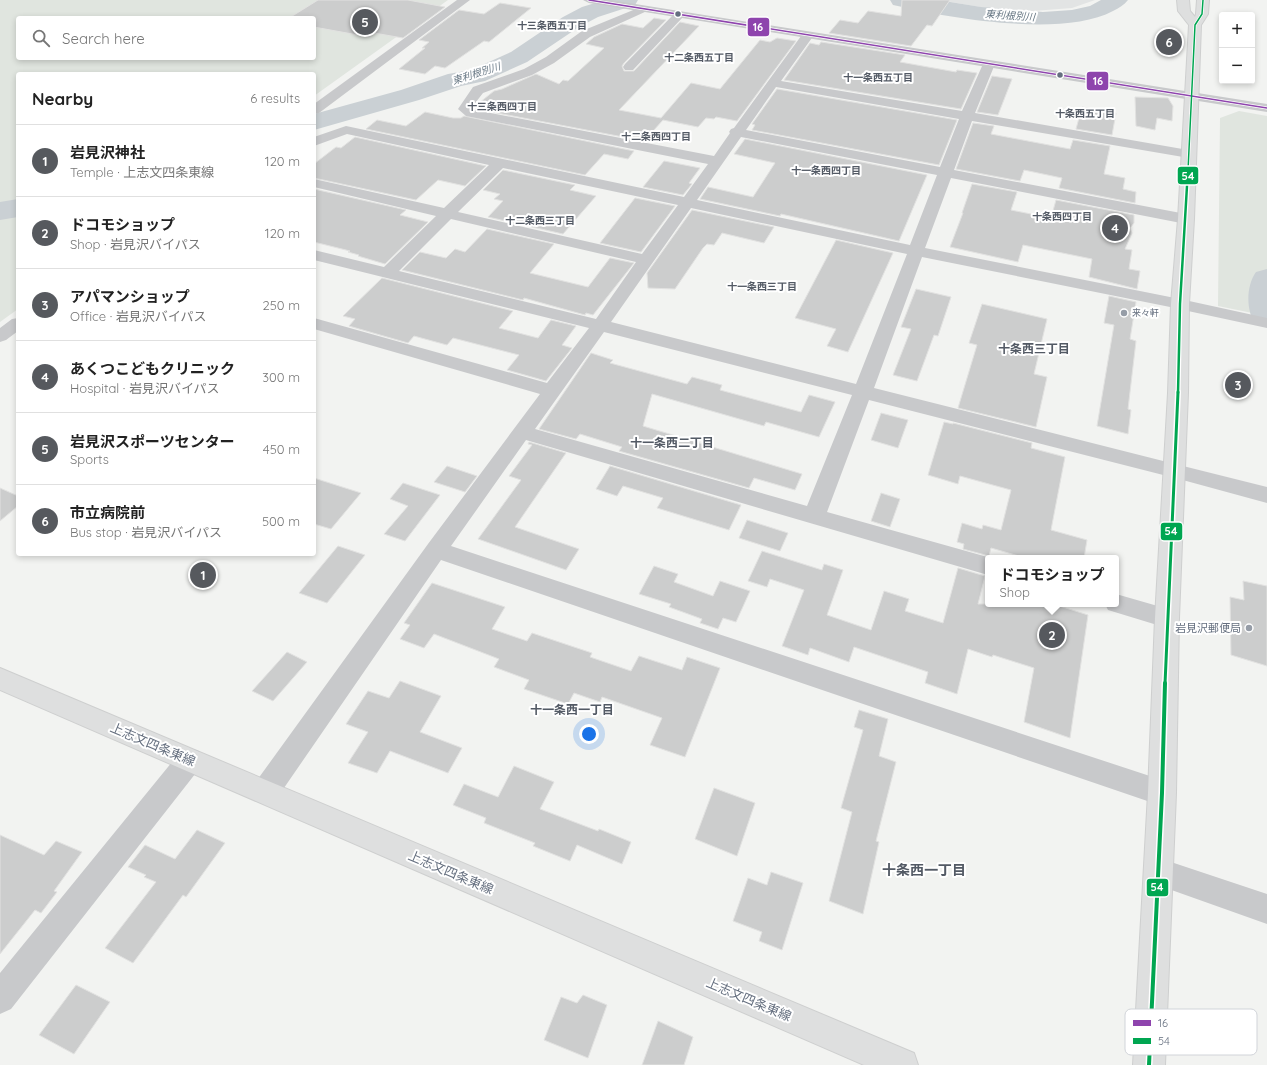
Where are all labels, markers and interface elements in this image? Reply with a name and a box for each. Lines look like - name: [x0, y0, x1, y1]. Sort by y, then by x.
- pin: 5: [352, 7, 378, 37]
- water label: 東利根別川: [985, 7, 1036, 24]
- unlabelled marker: [673, 9, 683, 19]
- map controls: [1219, 12, 1255, 84]
- button: +: [1219, 12, 1255, 48]
- search box: [16, 16, 316, 60]
- line badge: 16: [747, 17, 770, 37]
- district label: 十三条西五丁目: [517, 19, 587, 32]
- text: 16: [753, 20, 763, 34]
- icon: search: [30, 27, 52, 49]
- pin: 6: [1156, 27, 1182, 57]
- text: Search here: [62, 29, 145, 48]
- button: −: [1219, 48, 1255, 84]
- district label: 十二条西五丁目: [664, 51, 734, 64]
- water label: 東利根別川: [450, 59, 503, 87]
- unlabelled marker: [1055, 70, 1065, 80]
- district label: 十一条西五丁目: [843, 71, 913, 84]
- line badge: 16: [1086, 71, 1109, 91]
- text: 16: [1093, 74, 1103, 88]
- text: Nearby: [32, 88, 93, 109]
- text: 6 results: [250, 90, 300, 106]
- district label: 十三条西四丁目: [467, 100, 537, 113]
- district label: 十条西五丁目: [1055, 107, 1115, 120]
- district label: 十二条西四丁目: [621, 130, 691, 143]
- text: 岩見沢神社: [70, 143, 145, 162]
- text: 1: [42, 153, 48, 169]
- text: 120 m: [265, 153, 300, 169]
- text: Temple · 上志文四条東線: [70, 164, 214, 180]
- district label: 十一条西四丁目: [791, 164, 861, 177]
- line badge: 54: [1177, 166, 1199, 185]
- text: 54: [1182, 169, 1195, 183]
- district label: 十条西四丁目: [1032, 210, 1092, 223]
- pin: 4: [1102, 213, 1128, 243]
- district label: 十二条西三丁目: [505, 214, 575, 227]
- text: ドコモショップ: [70, 215, 175, 234]
- text: 2: [41, 225, 49, 241]
- text: 120 m: [265, 225, 300, 241]
- text: Shop · 岩見沢バイパス: [70, 236, 201, 252]
- district label: 十一条西三丁目: [727, 280, 797, 293]
- text: アパマンショップ: [70, 287, 190, 306]
- text: 3: [42, 297, 48, 313]
- text: 250 m: [263, 297, 300, 313]
- place label: 来々軒: [1132, 307, 1159, 318]
- text: Office · 岩見沢バイパス: [70, 308, 207, 324]
- marker: 来々軒: [1119, 308, 1129, 318]
- district label: 十条西三丁目: [998, 341, 1070, 356]
- text: あくつこどもクリニック: [70, 359, 235, 378]
- text: 4: [41, 369, 49, 385]
- text: 300 m: [262, 369, 300, 385]
- pin: 3: [1225, 370, 1251, 400]
- text: Hospital · 岩見沢バイパス: [70, 380, 220, 396]
- text: 岩見沢スポーツセンター: [70, 432, 235, 451]
- district label: 十一条西二丁目: [630, 435, 714, 450]
- text: 5: [41, 441, 49, 457]
- text: 450 m: [263, 441, 300, 457]
- text: Sports: [70, 451, 109, 467]
- text: 市立病院前: [70, 503, 145, 522]
- text: 6: [41, 513, 49, 529]
- text: 500 m: [262, 513, 300, 529]
- line badge: 54: [1160, 522, 1183, 541]
- text: Bus stop · 岩見沢バイパス: [70, 524, 222, 540]
- text: 54: [1165, 524, 1178, 538]
- popup: [985, 555, 1119, 607]
- pin: 1: [190, 560, 216, 590]
- text: ドコモショップ: [999, 565, 1105, 584]
- text: Shop: [999, 584, 1030, 600]
- pin: 2: [1039, 620, 1065, 650]
- place label: 岩見沢郵便局: [1175, 621, 1241, 635]
- marker: 岩見沢郵便局: [1244, 623, 1254, 633]
- district label: 十一条西一丁目: [530, 702, 614, 717]
- street label: 上志文四条東線: [108, 719, 198, 769]
- your location: [579, 724, 599, 744]
- street label: 上志文四条東線: [406, 847, 496, 897]
- district label: 十条西一丁目: [882, 861, 966, 879]
- line badge: 54: [1146, 878, 1169, 897]
- text: 54: [1151, 880, 1164, 894]
- street label: 上志文四条東線: [704, 974, 794, 1024]
- legend: [1125, 1009, 1257, 1055]
- text: 16: [1158, 1016, 1168, 1030]
- text: 54: [1158, 1034, 1170, 1048]

